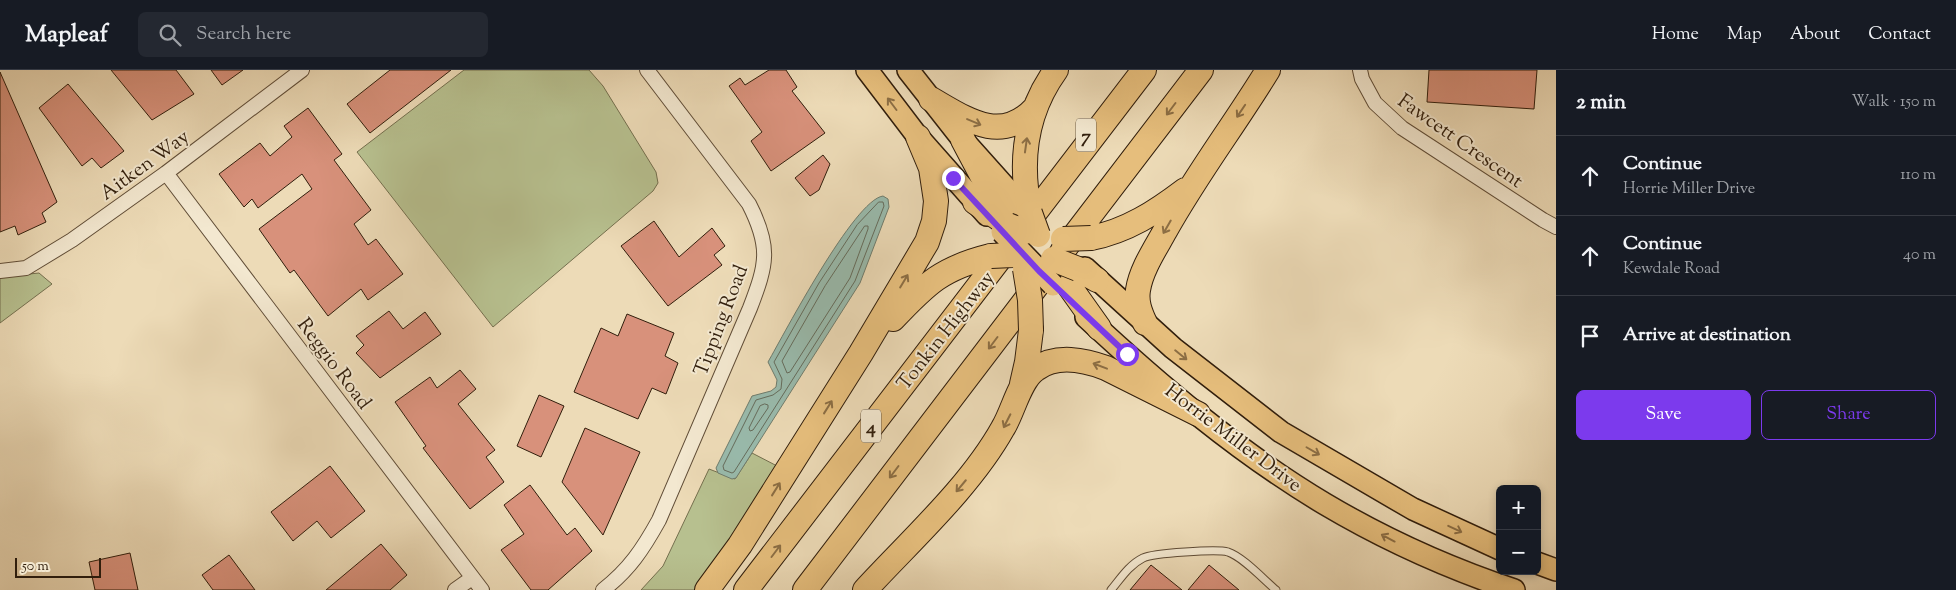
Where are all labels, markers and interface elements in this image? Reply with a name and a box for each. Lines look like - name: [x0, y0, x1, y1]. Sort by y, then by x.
- search box: [138, 12, 488, 57]
- text: Mapleaf: [25, 18, 108, 52]
- icon: search: [156, 21, 184, 49]
- text: Search here: [196, 21, 291, 48]
- text: Home: [1652, 22, 1699, 48]
- text: Map: [1727, 22, 1762, 48]
- text: About: [1790, 22, 1840, 48]
- text: Contact: [1868, 22, 1931, 48]
- street label: Fawcett Crescent: [1391, 88, 1528, 196]
- text: 2 min: [1576, 88, 1626, 118]
- text: Walk · 150 m: [1852, 91, 1936, 114]
- one-way arrow: [887, 98, 898, 111]
- one-way arrow: [1166, 102, 1176, 116]
- one-way arrow: [1236, 103, 1246, 117]
- one-way arrow: [966, 118, 981, 128]
- road number: 7: [1076, 118, 1096, 152]
- street label: Aitken Way: [95, 124, 196, 208]
- one-way arrow: [1021, 138, 1031, 154]
- text: Continue: [1623, 151, 1702, 178]
- icon: ahead: [1576, 162, 1604, 190]
- text: 110 m: [1900, 164, 1936, 187]
- route end: [942, 167, 965, 190]
- text: Horrie Miller Drive: [1623, 178, 1755, 201]
- one-way arrow: [1162, 219, 1172, 234]
- text: Continue: [1623, 231, 1702, 258]
- icon: ahead: [1576, 242, 1604, 270]
- text: 40 m: [1903, 244, 1936, 267]
- text: Kewdale Road: [1623, 258, 1720, 281]
- street label: Tipping Road: [688, 261, 757, 381]
- street label: Tonkin Highway: [891, 266, 1003, 397]
- one-way arrow: [900, 275, 910, 289]
- street label: Reggio Road: [289, 313, 377, 416]
- icon: arrive: [1576, 322, 1604, 350]
- text: Arrive at destination: [1623, 322, 1791, 349]
- one-way arrow: [988, 336, 998, 350]
- route start: [1116, 343, 1139, 366]
- one-way arrow: [1175, 350, 1188, 361]
- one-way arrow: [1093, 361, 1109, 370]
- street label: Horrie Miller Drive: [1158, 378, 1307, 500]
- button: Save: [1576, 390, 1751, 440]
- button: Share: [1761, 390, 1936, 440]
- one-way arrow: [823, 400, 833, 414]
- road number: 4: [861, 410, 881, 442]
- one-way arrow: [1002, 414, 1012, 429]
- one-way arrow: [1305, 446, 1319, 456]
- one-way arrow: [889, 465, 900, 478]
- one-way arrow: [955, 480, 966, 493]
- one-way arrow: [771, 482, 781, 496]
- map controls: [1496, 485, 1541, 575]
- button: +: [1496, 485, 1541, 530]
- one-way arrow: [1447, 525, 1462, 535]
- button: −: [1496, 530, 1541, 575]
- one-way arrow: [1381, 533, 1396, 543]
- one-way arrow: [770, 545, 781, 558]
- scale bar: [15, 555, 101, 578]
- text: 50 m: [22, 557, 49, 577]

